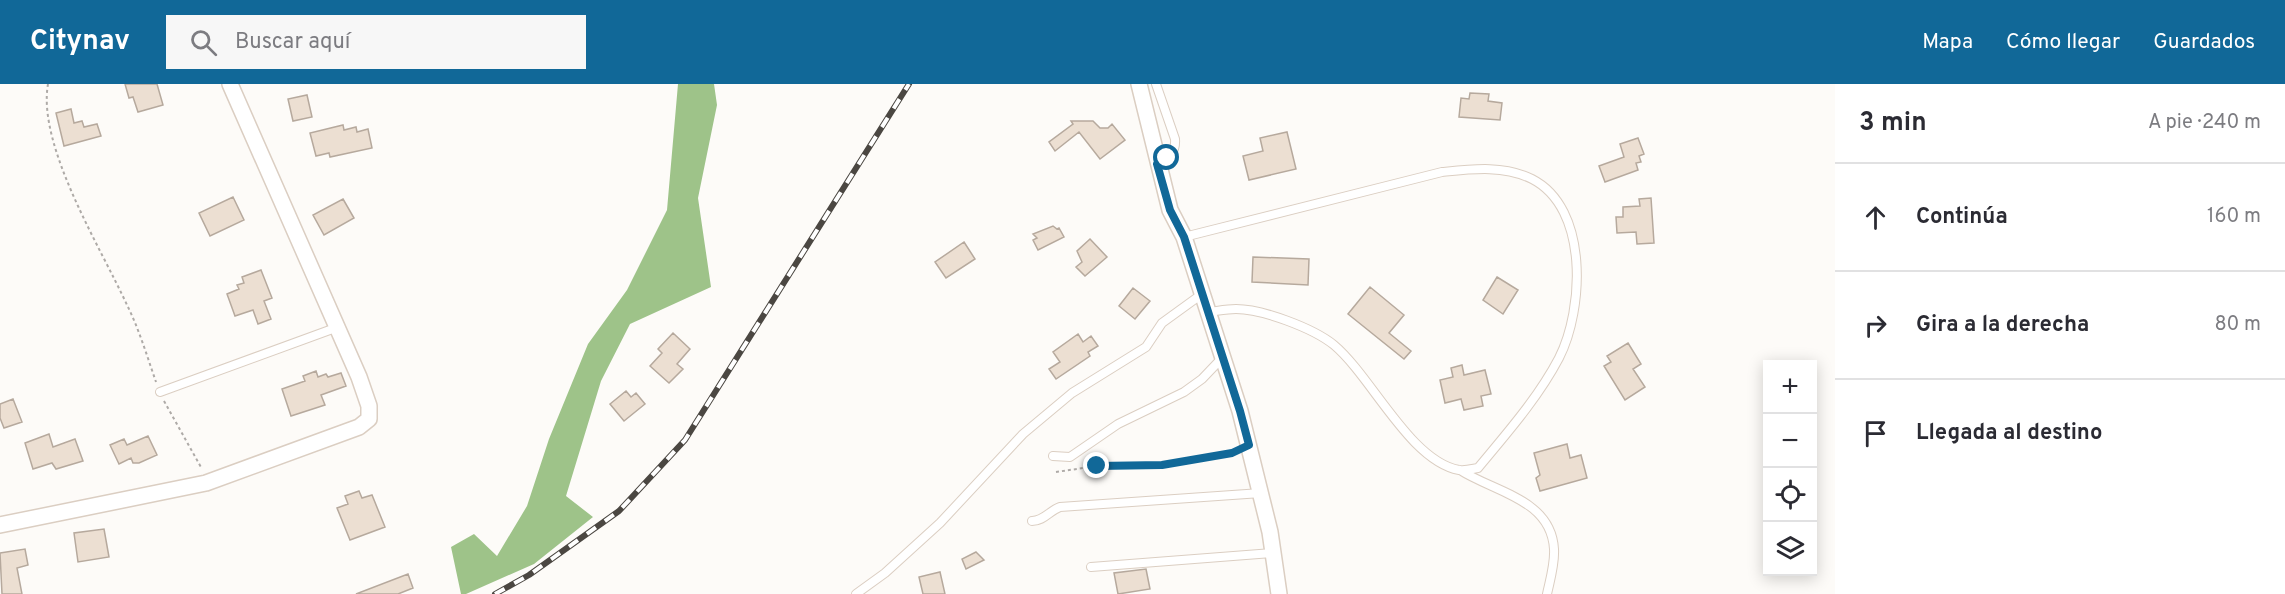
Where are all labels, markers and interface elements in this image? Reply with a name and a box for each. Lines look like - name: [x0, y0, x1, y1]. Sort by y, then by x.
- search box: [166, 15, 586, 69]
- text: Citynav: [30, 24, 130, 60]
- icon: search: [187, 26, 220, 59]
- text: Buscar aquí: [235, 29, 350, 56]
- text: Mapa: [1922, 29, 1973, 56]
- text: Cómo llegar: [2006, 29, 2120, 56]
- text: Guardados: [2153, 29, 2255, 56]
- text: 3 min: [1859, 107, 1927, 140]
- text: A pie · 240 m: [2148, 110, 2261, 136]
- route start: [1153, 144, 1179, 170]
- icon: ahead: [1859, 201, 1892, 234]
- text: Continúa: [1916, 204, 2008, 231]
- text: 160 m: [2207, 204, 2261, 230]
- icon: right: [1859, 309, 1892, 342]
- text: Gira a la derecha: [1916, 312, 2089, 339]
- text: 80 m: [2215, 312, 2261, 338]
- map controls: [1763, 360, 1817, 576]
- button: +: [1763, 360, 1817, 414]
- button: −: [1763, 414, 1817, 468]
- icon: arrive: [1859, 417, 1892, 450]
- text: Llegada al destino: [1916, 420, 2102, 447]
- route end: [1083, 452, 1109, 478]
- button: locate: [1763, 468, 1817, 522]
- button: layers: [1763, 522, 1817, 576]

